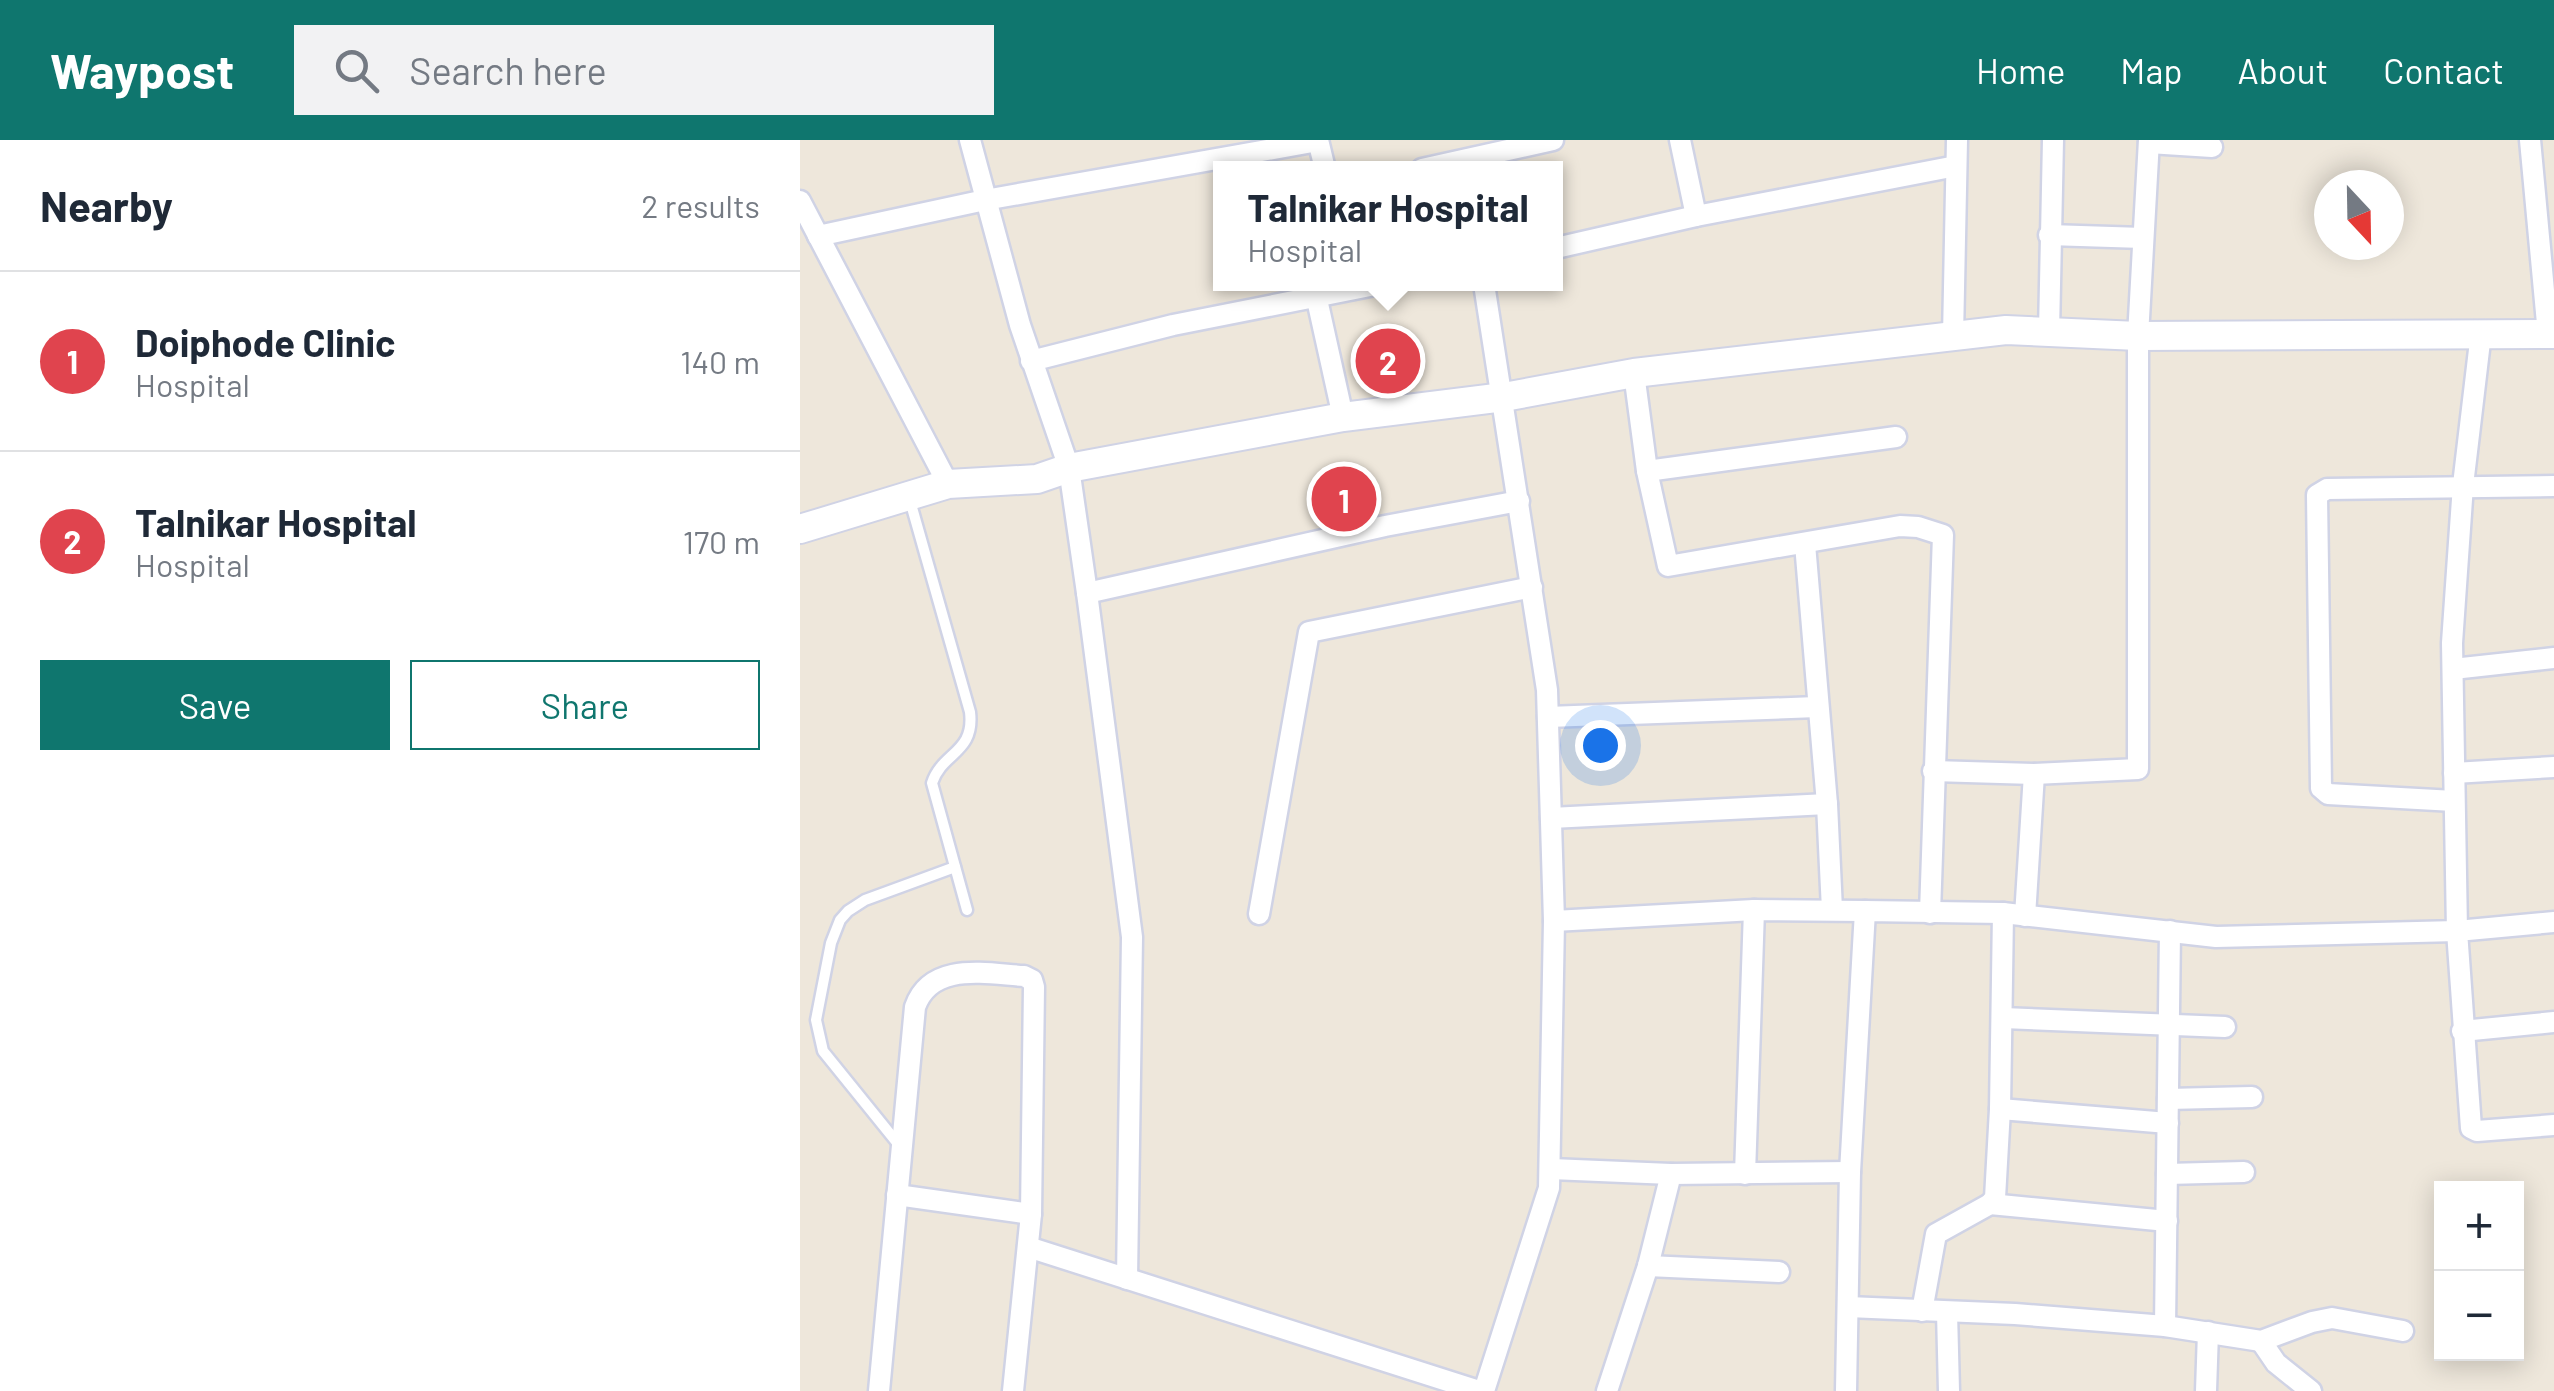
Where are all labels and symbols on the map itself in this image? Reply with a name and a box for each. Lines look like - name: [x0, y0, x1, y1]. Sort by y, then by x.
- north arrow: [2314, 170, 2404, 260]
- pin: 2: [1356, 324, 1420, 398]
- pin: 1: [1312, 462, 1376, 536]
- your location: [1575, 720, 1626, 771]

